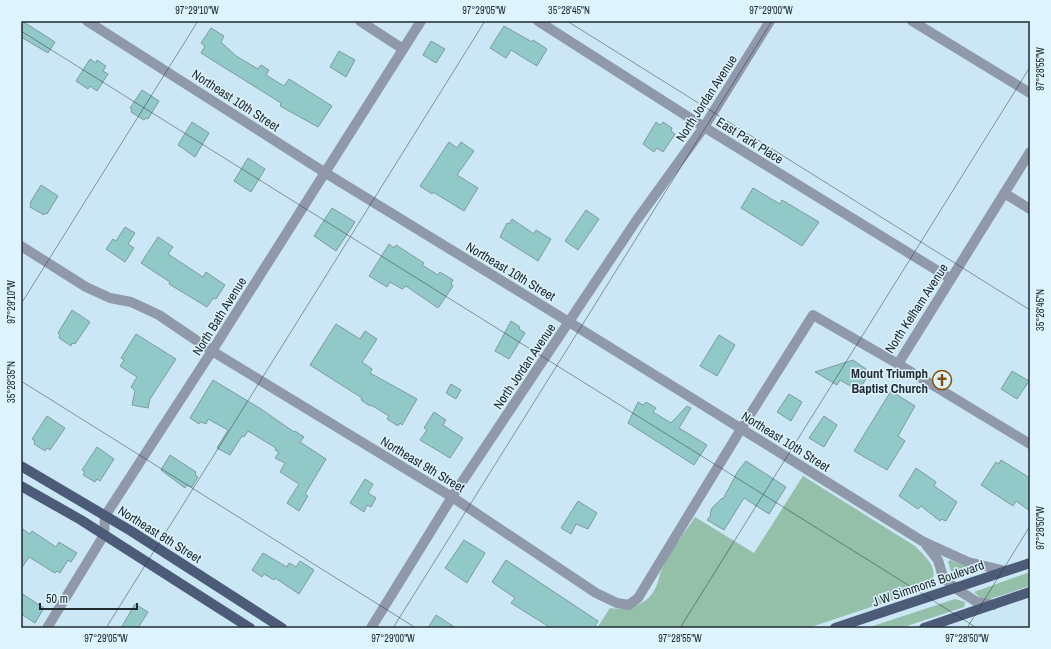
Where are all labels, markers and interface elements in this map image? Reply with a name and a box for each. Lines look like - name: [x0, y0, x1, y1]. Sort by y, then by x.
- text: 97°29'10"W: [175, 4, 219, 17]
- text: 97°29'05"W: [462, 4, 506, 17]
- text: 35°28'45"N: [548, 4, 590, 17]
- text: 97°29'00"W: [749, 4, 793, 17]
- text: 97°28'55"W: [1034, 47, 1047, 91]
- street label: North Jordan Avenue: [672, 52, 741, 145]
- street label: Northeast 10th Street: [189, 66, 283, 135]
- street label: East Park Place: [713, 113, 786, 168]
- street label: Northeast 10th Street: [463, 238, 559, 305]
- street label: North Kelham Avenue: [881, 260, 952, 356]
- street label: North Bath Avenue: [189, 274, 250, 359]
- text: 97°29'10"W: [5, 280, 18, 324]
- text: 35°28'45"N: [1034, 289, 1047, 331]
- street label: North Jordan Avenue: [489, 320, 559, 412]
- text: 35°28'35"N: [5, 361, 18, 403]
- place label: Mount Triumph Baptist Church: [851, 365, 928, 397]
- church icon: Mount Triumph Baptist Church: [931, 369, 953, 391]
- street label: Northeast 10th Street: [738, 407, 833, 475]
- street label: Northeast 9th Street: [377, 433, 468, 496]
- street label: Northeast 8th Street: [115, 502, 205, 567]
- text: 97°28'50"W: [1034, 506, 1047, 550]
- street label: J W Simmons Boulevard: [870, 556, 986, 611]
- scale bar: [40, 585, 137, 611]
- text: 50 m: [46, 591, 68, 607]
- text: 97°29'05"W: [84, 632, 128, 645]
- text: 97°29'00"W: [371, 632, 415, 645]
- text: 97°28'55"W: [658, 632, 702, 645]
- text: 97°28'50"W: [945, 632, 989, 645]

